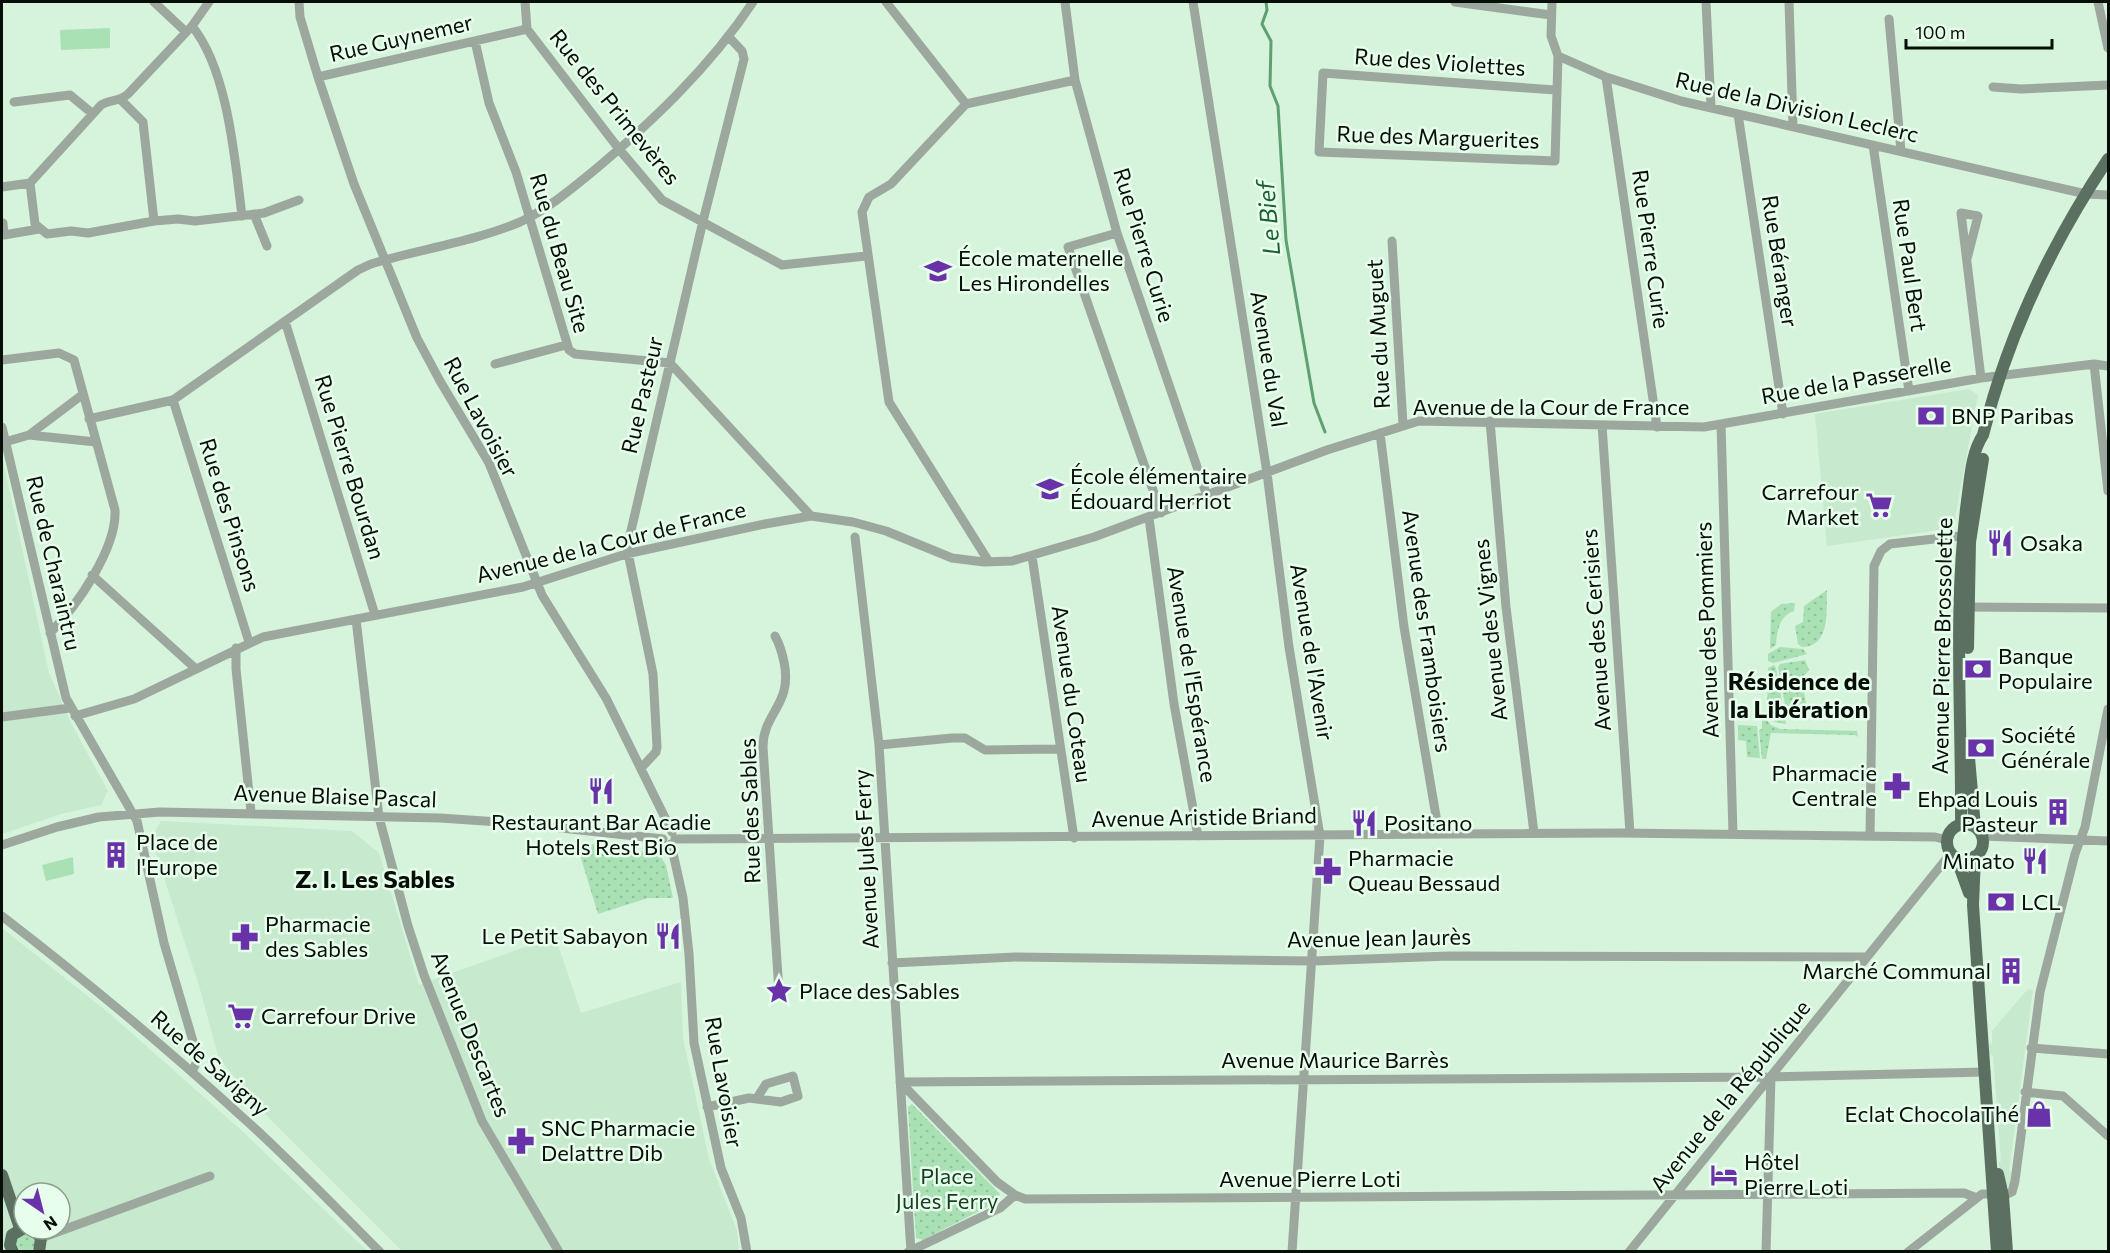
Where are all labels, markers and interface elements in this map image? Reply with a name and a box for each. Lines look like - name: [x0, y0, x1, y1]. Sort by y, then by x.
- street label: Rue Guynemer: [327, 8, 475, 67]
- scale bar: [1906, 12, 2052, 50]
- text: 100 m: [1915, 21, 1965, 43]
- street label: Rue des Primevères: [544, 23, 686, 190]
- street label: Rue des Violettes: [1353, 42, 1527, 81]
- street label: Rue de la Division Leclerc: [1673, 65, 1921, 148]
- street label: Rue des Marguerites: [1336, 119, 1540, 154]
- street label: Rue Pierre Curie: [1108, 164, 1181, 325]
- street label: Rue Pierre Curie: [1627, 168, 1676, 330]
- street label: Rue du Beau Site: [525, 170, 596, 336]
- water label: Le Bief: [1250, 177, 1285, 257]
- street label: Rue Béranger: [1757, 193, 1804, 329]
- street label: Rue Paul Bert: [1888, 197, 1933, 333]
- place label: École maternelle Les Hirondelles: [958, 244, 1123, 296]
- school or university icon: École maternelle Les Hirondelles: [923, 256, 953, 286]
- street label: Rue du Muguet: [1360, 258, 1395, 410]
- street label: Avenue du Val: [1245, 289, 1294, 429]
- street label: Rue Pasteur: [615, 333, 668, 456]
- street label: Rue de la Passerelle: [1759, 350, 1953, 409]
- street label: Rue Lavoisier: [438, 352, 525, 482]
- street label: Rue Pierre Bourdan: [310, 371, 391, 562]
- street label: Avenue de la Cour de France: [1413, 393, 1689, 420]
- bank icon: BNP Paribas: [1916, 401, 1946, 431]
- place label: BNP Paribas: [1951, 402, 2074, 429]
- street label: Rue des Pinsons: [194, 435, 267, 595]
- place label: École élémentaire Édouard Herriot: [1070, 462, 1247, 514]
- street label: Rue de Charaintru: [21, 473, 88, 653]
- school or university icon: École élémentaire Édouard Herriot: [1035, 474, 1065, 504]
- place label: Carrefour Market: [1761, 478, 1859, 530]
- supermarket icon: Carrefour Market: [1864, 490, 1894, 520]
- street label: Avenue de la Cour de France: [473, 495, 748, 588]
- street label: Avenue des Framboisiers: [1397, 508, 1458, 754]
- street label: Avenue Pierre Brossolette: [1926, 517, 1957, 775]
- street label: Avenue des Pommiers: [1689, 521, 1724, 739]
- street label: Avenue des Cerisiers: [1575, 528, 1616, 732]
- restaurant icon: Osaka: [1985, 528, 2015, 558]
- place label: Osaka: [2020, 529, 2083, 556]
- street label: Avenue des Vignes: [1467, 538, 1512, 722]
- street label: Avenue de l'Avenir: [1285, 562, 1340, 743]
- street label: Avenue de l'Espérance: [1162, 564, 1223, 784]
- street label: Avenue du Coteau: [1047, 603, 1098, 784]
- place label: Banque Populaire: [1998, 642, 2093, 694]
- bank icon: Banque Populaire: [1963, 654, 1993, 684]
- district label: Résidence de la Libération: [1728, 666, 1870, 723]
- place label: Société Générale: [2001, 721, 2090, 773]
- bank icon: Société Générale: [1966, 733, 1996, 763]
- street label: Rue des Sables: [733, 738, 766, 884]
- place label: Pharmacie Centrale: [1771, 759, 1877, 811]
- street label: Avenue Jules Ferry: [847, 768, 884, 950]
- pharmacy icon: Pharmacie Centrale: [1882, 771, 1912, 801]
- restaurant icon: Restaurant Bar Acadie Hotels Rest Bio: [586, 776, 616, 806]
- street label: Avenue Blaise Pascal: [233, 778, 437, 813]
- place label: Ehpad Louis Pasteur: [1917, 785, 2038, 837]
- building icon: Ehpad Louis Pasteur: [2043, 797, 2073, 827]
- street label: Avenue Aristide Briand: [1091, 801, 1317, 832]
- place label: Restaurant Bar Acadie Hotels Rest Bio: [491, 808, 711, 860]
- restaurant icon: Positano: [1349, 808, 1379, 838]
- place label: Positano: [1384, 809, 1472, 836]
- place label: Place de l'Europe: [136, 828, 218, 880]
- building icon: Place de l'Europe: [101, 840, 131, 870]
- place label: Pharmacie Queau Bessaud: [1348, 844, 1500, 896]
- restaurant icon: Minato: [2020, 846, 2050, 876]
- place label: Minato: [1942, 847, 2015, 874]
- pharmacy icon: Pharmacie Queau Bessaud: [1313, 856, 1343, 886]
- district label: Z. I. Les Sables: [295, 864, 455, 893]
- bank icon: LCL: [1986, 887, 2016, 917]
- place label: LCL: [2021, 888, 2061, 915]
- place label: Pharmacie des Sables: [265, 910, 371, 962]
- restaurant icon: Le Petit Sabayon: [653, 921, 683, 951]
- pharmacy icon: Pharmacie des Sables: [230, 922, 260, 952]
- place label: Le Petit Sabayon: [481, 922, 648, 949]
- street label: Avenue Jean Jaurès: [1287, 922, 1471, 953]
- street label: Avenue Descartes: [426, 947, 517, 1121]
- building icon: Marché Communal: [1996, 956, 2026, 986]
- place label: Marché Communal: [1802, 957, 1991, 984]
- place icon: Place des Sables: [764, 976, 794, 1006]
- place label: Place des Sables: [799, 977, 960, 1004]
- street label: Avenue de la République: [1644, 994, 1815, 1197]
- supermarket icon: Carrefour Drive: [226, 1001, 256, 1031]
- place label: Carrefour Drive: [261, 1002, 416, 1029]
- street label: Rue de Savigny: [146, 1004, 275, 1121]
- street label: Rue Lavoisier: [700, 1014, 749, 1150]
- street label: Avenue Maurice Barrès: [1221, 1046, 1449, 1073]
- shop icon: Eclat ChocolaThé: [2024, 1099, 2054, 1129]
- place label: Eclat ChocolaThé: [1844, 1100, 2019, 1127]
- place label: SNC Pharmacie Delattre Dib: [541, 1114, 695, 1166]
- pharmacy icon: SNC Pharmacie Delattre Dib: [506, 1126, 536, 1156]
- place label: Hôtel Pierre Loti: [1744, 1148, 1848, 1200]
- hotel icon: Hôtel Pierre Loti: [1709, 1160, 1739, 1190]
- park label: Place Jules Ferry: [896, 1162, 998, 1214]
- street label: Avenue Pierre Loti: [1219, 1165, 1401, 1192]
- north arrow: [12, 1181, 72, 1241]
- text: N: [41, 1212, 61, 1235]

